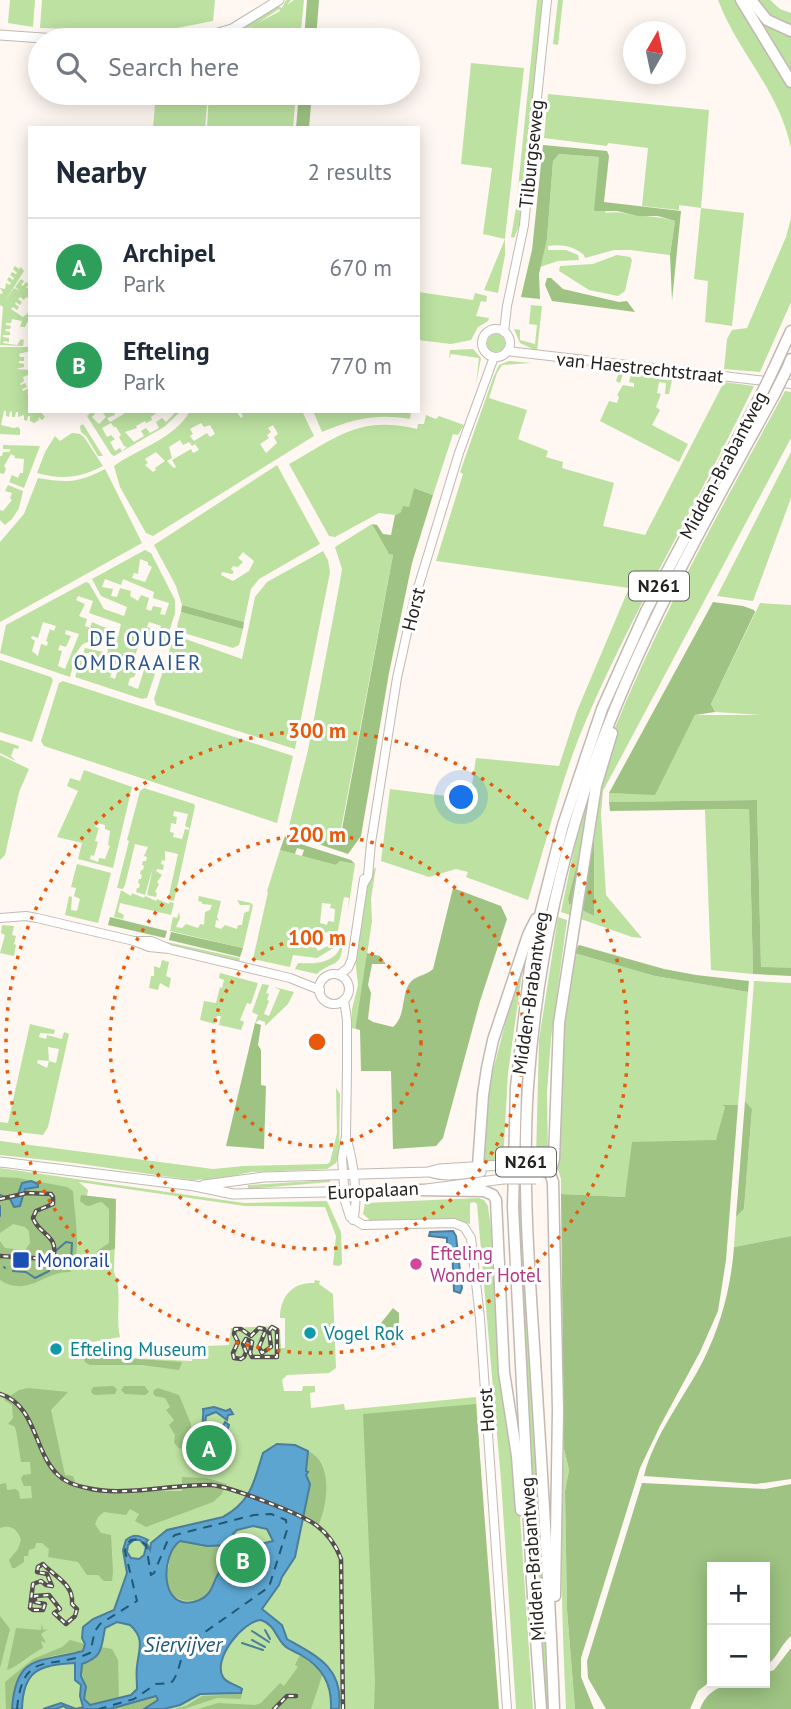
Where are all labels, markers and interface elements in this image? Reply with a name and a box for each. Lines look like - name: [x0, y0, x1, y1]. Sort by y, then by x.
- north arrow: [623, 21, 686, 84]
- search box: [28, 28, 420, 105]
- icon: search: [52, 48, 90, 86]
- text: Search here: [108, 50, 239, 83]
- street label: Tilburgseweg: [513, 98, 549, 210]
- text: Nearby: [56, 152, 146, 191]
- text: 2 results: [308, 157, 392, 186]
- text: Archipel: [123, 236, 215, 269]
- text: A: [72, 253, 86, 282]
- text: 670 m: [330, 253, 392, 282]
- text: Park: [123, 269, 165, 298]
- text: Efteling: [123, 334, 210, 367]
- street label: van Haestrechtstraat: [555, 346, 725, 388]
- text: B: [72, 351, 86, 380]
- text: 770 m: [330, 351, 392, 380]
- text: Park: [123, 367, 165, 396]
- street label: Midden-Brabantweg: [674, 387, 772, 543]
- road number: N261: [629, 572, 689, 600]
- street label: Horst: [396, 584, 430, 633]
- district label: DE OUDE OMDRAAIER: [73, 625, 203, 676]
- text: 300 m: [288, 717, 346, 744]
- your location: [444, 780, 478, 814]
- text: 200 m: [288, 821, 346, 848]
- street label: Midden-Brabantweg: [507, 910, 553, 1076]
- text: 100 m: [288, 924, 346, 951]
- centre of rings: [305, 1030, 329, 1054]
- road number: N261: [496, 1148, 556, 1176]
- street label: Europalaan: [327, 1176, 419, 1204]
- place label: Efteling Wonder Hotel: [430, 1241, 542, 1287]
- place label: Monorail: [37, 1248, 110, 1272]
- marker: Monorail: [11, 1250, 31, 1270]
- marker: Efteling Wonder Hotel: [408, 1256, 424, 1272]
- place label: Vogel Rok: [323, 1321, 404, 1345]
- marker: Vogel Rok: [302, 1325, 318, 1341]
- place label: Efteling Museum: [70, 1337, 207, 1361]
- marker: Efteling Museum: [48, 1341, 64, 1357]
- street label: Horst: [472, 1387, 500, 1433]
- pin: A: [186, 1422, 232, 1474]
- street label: Midden-Brabantweg: [514, 1476, 550, 1642]
- pin: B: [220, 1534, 266, 1586]
- map controls: [707, 1562, 770, 1688]
- button: +: [707, 1562, 770, 1625]
- button: −: [707, 1625, 770, 1688]
- water label: Siervijver: [144, 1631, 224, 1658]

